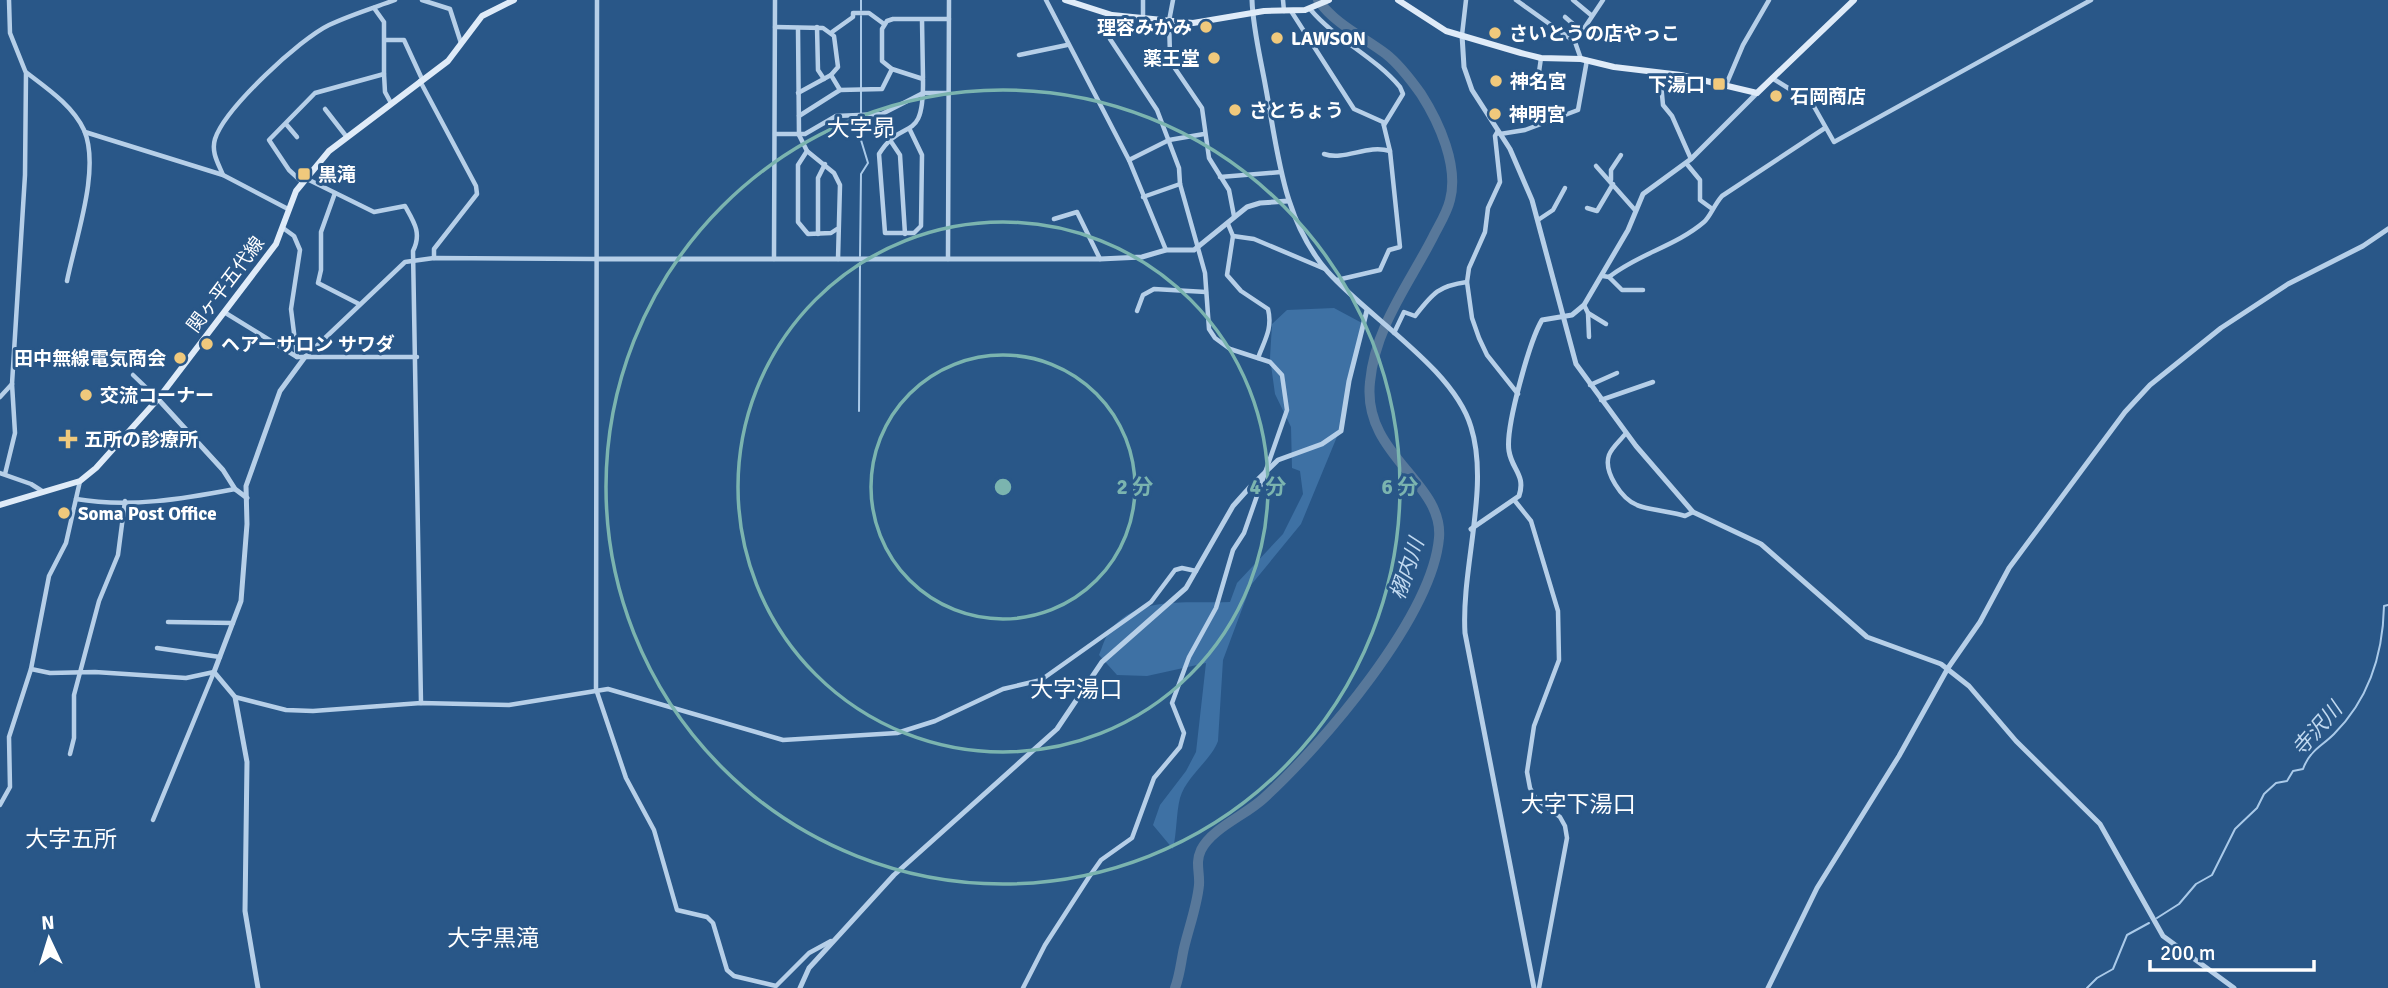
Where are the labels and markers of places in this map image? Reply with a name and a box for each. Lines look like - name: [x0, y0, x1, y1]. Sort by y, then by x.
- place label: 理容みかみ: [1097, 16, 1192, 40]
- marker: 理容みかみ: [1198, 19, 1214, 35]
- place label: さいとうの店やっこ: [1509, 22, 1680, 46]
- marker: さいとうの店やっこ: [1487, 25, 1503, 41]
- place label: LAWSON: [1291, 27, 1366, 51]
- marker: LAWSON: [1269, 30, 1285, 46]
- place label: 薬王堂: [1143, 47, 1200, 71]
- marker: 薬王堂: [1206, 50, 1222, 66]
- place label: 神名宮: [1510, 70, 1567, 94]
- marker: 神名宮: [1488, 73, 1504, 89]
- place label: 下湯口: [1648, 73, 1705, 97]
- marker: 下湯口: [1711, 76, 1727, 92]
- place label: 石岡商店: [1790, 85, 1866, 109]
- marker: 石岡商店: [1768, 88, 1784, 104]
- place label: さとちょう: [1249, 99, 1344, 123]
- marker: さとちょう: [1227, 102, 1243, 118]
- place label: 神明宮: [1509, 103, 1566, 127]
- marker: 神明宮: [1487, 106, 1503, 122]
- place label: 黒滝: [318, 163, 356, 187]
- marker: 黒滝: [296, 166, 312, 182]
- place label: ヘアーサロン サワダ: [221, 333, 395, 357]
- marker: ヘアーサロン サワダ: [199, 336, 215, 352]
- place label: 田中無線電気商会: [14, 347, 166, 371]
- marker: 田中無線電気商会: [172, 350, 188, 366]
- place label: 交流コーナー: [100, 384, 214, 408]
- marker: 交流コーナー: [78, 387, 94, 403]
- place label: 五所の診療所: [84, 428, 198, 452]
- marker: 五所の診療所: [58, 429, 78, 449]
- centre of rings: [991, 475, 1015, 499]
- place label: Soma Post Office: [78, 502, 217, 526]
- marker: Soma Post Office: [56, 505, 72, 521]

